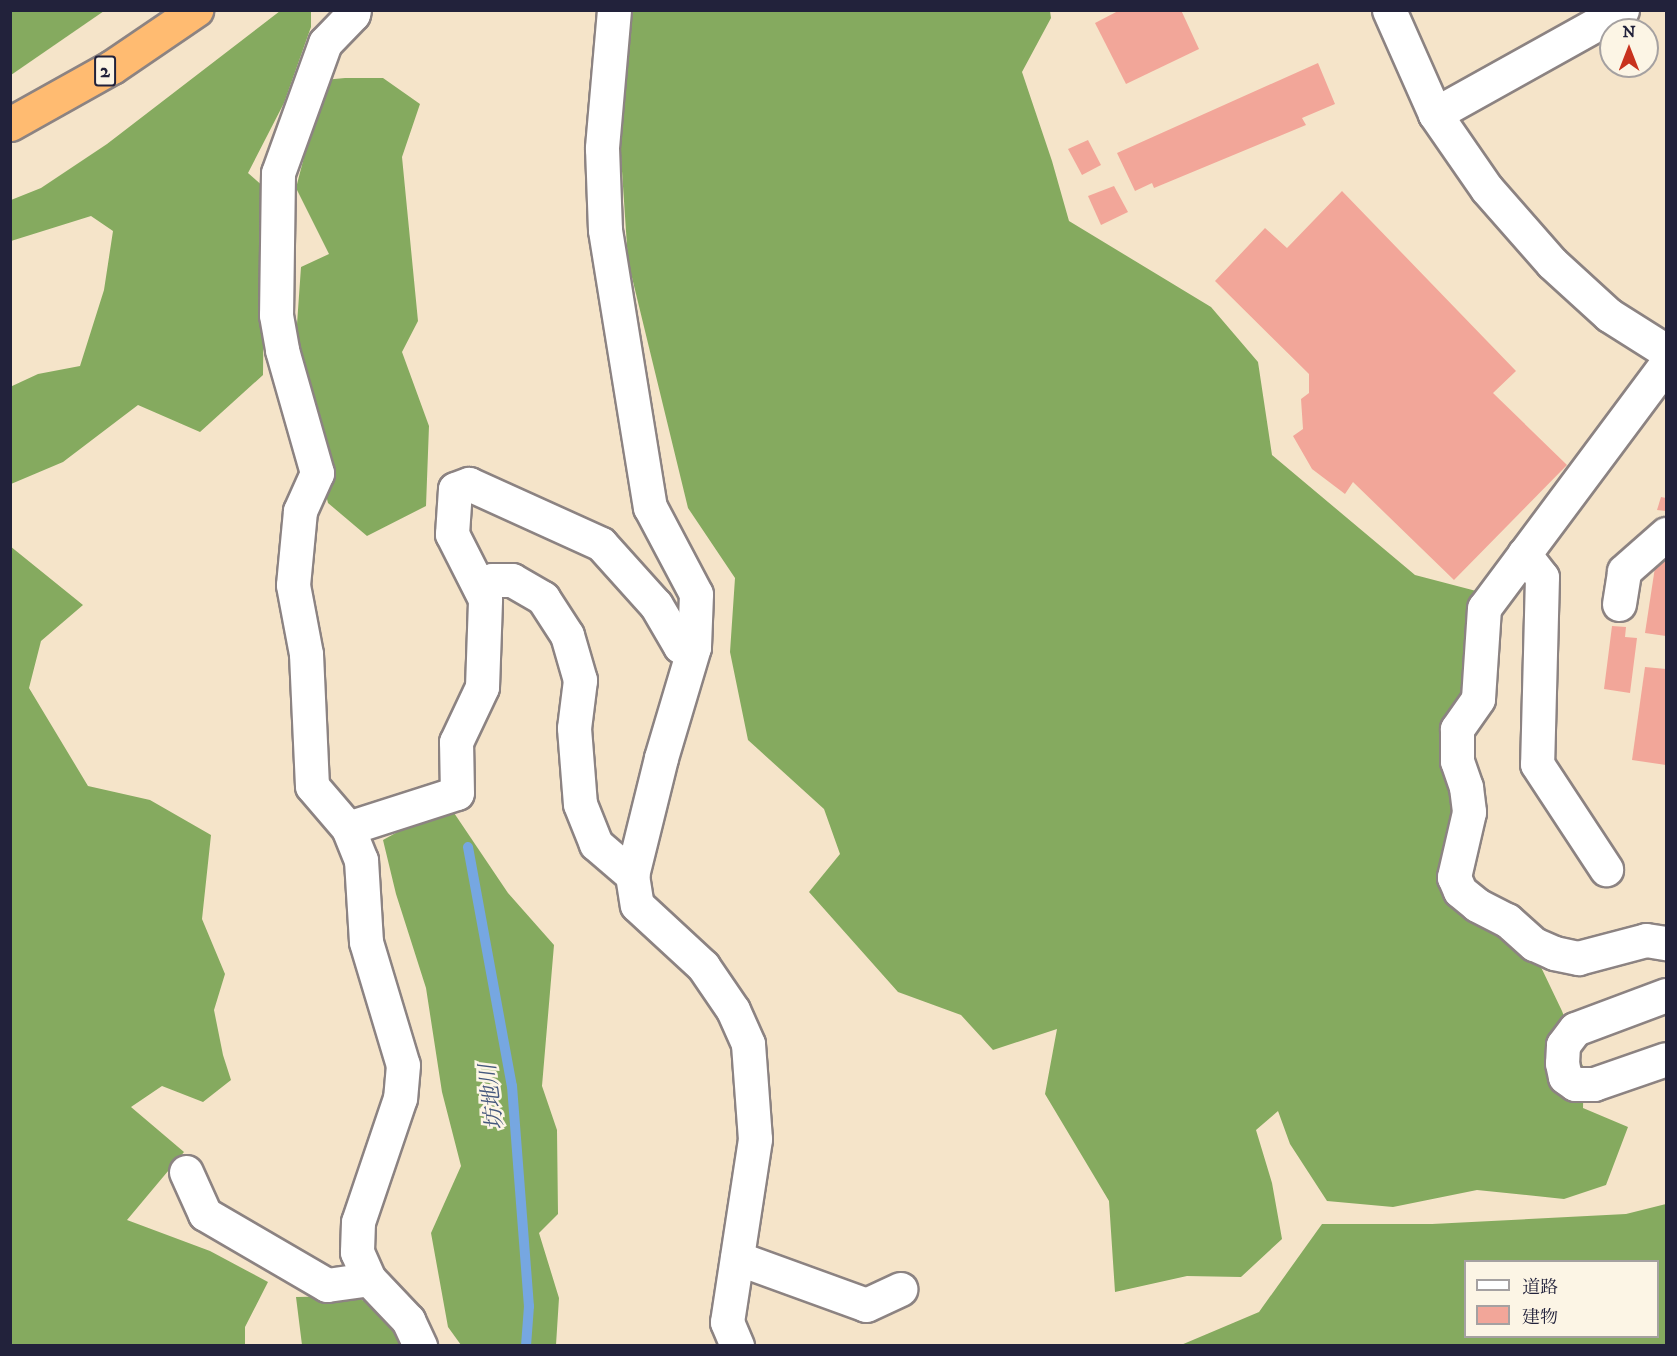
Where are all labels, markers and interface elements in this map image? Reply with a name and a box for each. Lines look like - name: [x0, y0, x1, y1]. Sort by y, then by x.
- north arrow: [1599, 18, 1659, 78]
- text: N: [1622, 22, 1636, 42]
- road number: 2: [93, 54, 117, 88]
- water label: 坊地川: [475, 1063, 509, 1131]
- legend: [1464, 1260, 1659, 1338]
- text: 道路: [1522, 1277, 1558, 1299]
- text: 建物: [1522, 1307, 1558, 1329]

